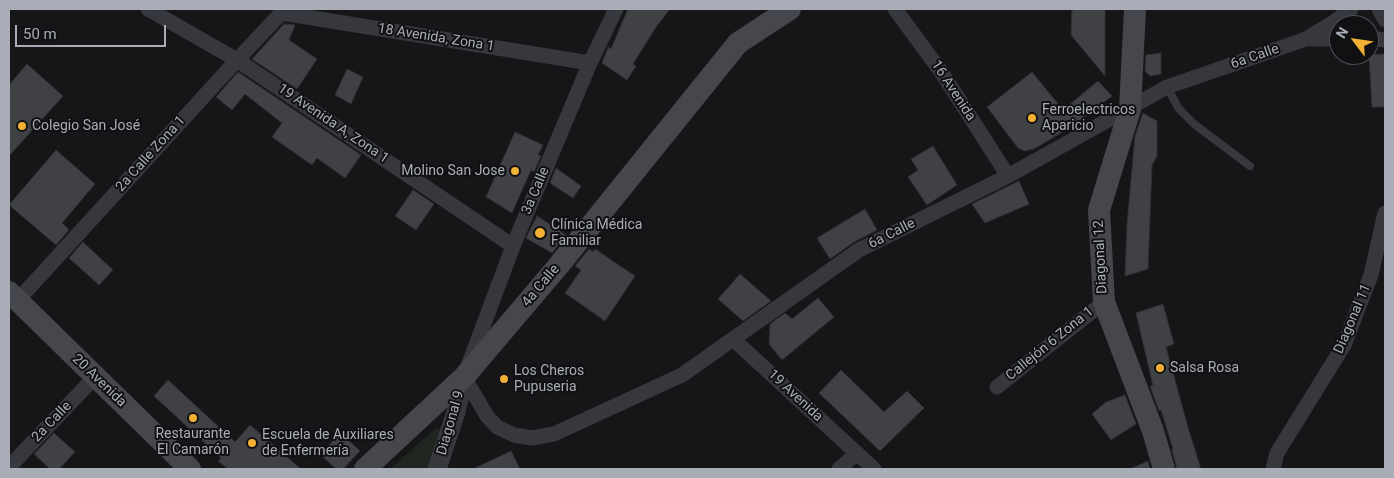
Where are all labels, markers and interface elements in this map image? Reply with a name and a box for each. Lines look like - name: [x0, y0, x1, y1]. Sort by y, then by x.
- scale bar: [18, 15, 169, 47]
- north arrow: [1329, 15, 1379, 65]
- street label: 18 Avenida, Zona 1: [376, 20, 496, 56]
- text: N: [1333, 24, 1351, 41]
- text: 50 m: [23, 25, 57, 43]
- street label: 6a Calle: [1229, 41, 1281, 73]
- street label: 16 Avenida: [927, 58, 979, 124]
- street label: 19 Avenida A, Zona 1: [274, 81, 392, 167]
- place label: Ferroelectricos Aparicio: [1042, 102, 1135, 134]
- marker: Ferroelectricos Aparicio: [1026, 112, 1038, 124]
- street label: 2a Calle Zona 1: [113, 113, 189, 195]
- place label: Colegio San José: [32, 118, 140, 134]
- marker: Colegio San José: [16, 120, 28, 132]
- place label: Molino San Jose: [401, 163, 505, 179]
- marker: Molino San Jose: [509, 165, 521, 177]
- street label: 3a Calle: [519, 165, 553, 217]
- street label: 6a Calle: [866, 215, 918, 253]
- place label: Clínica Médica Familiar: [551, 217, 642, 250]
- street label: Diagonal 12: [1091, 220, 1111, 294]
- marker: Clínica Médica Familiar: [533, 226, 547, 240]
- street label: 4a Calle: [519, 261, 563, 311]
- street label: Diagonal 11: [1331, 282, 1375, 356]
- street label: Callejón 6 Zona 1: [1003, 304, 1097, 384]
- street label: 20 Avenida: [68, 351, 130, 411]
- place label: Salsa Rosa: [1170, 360, 1239, 376]
- marker: Salsa Rosa: [1154, 362, 1166, 374]
- place label: Los Cheros Pupuseria: [514, 363, 584, 396]
- street label: 19 Avenida: [764, 366, 826, 426]
- marker: Los Cheros Pupuseria: [498, 373, 510, 385]
- street label: Diagonal 9: [434, 389, 468, 457]
- street label: 2a Calle: [29, 398, 75, 446]
- marker: Restaurante El Camarón: [187, 412, 199, 424]
- place label: Restaurante El Camarón: [155, 426, 231, 458]
- place label: Escuela de Auxiliares de Enfermería: [262, 427, 394, 460]
- marker: Escuela de Auxiliares de Enfermería: [246, 437, 258, 449]

